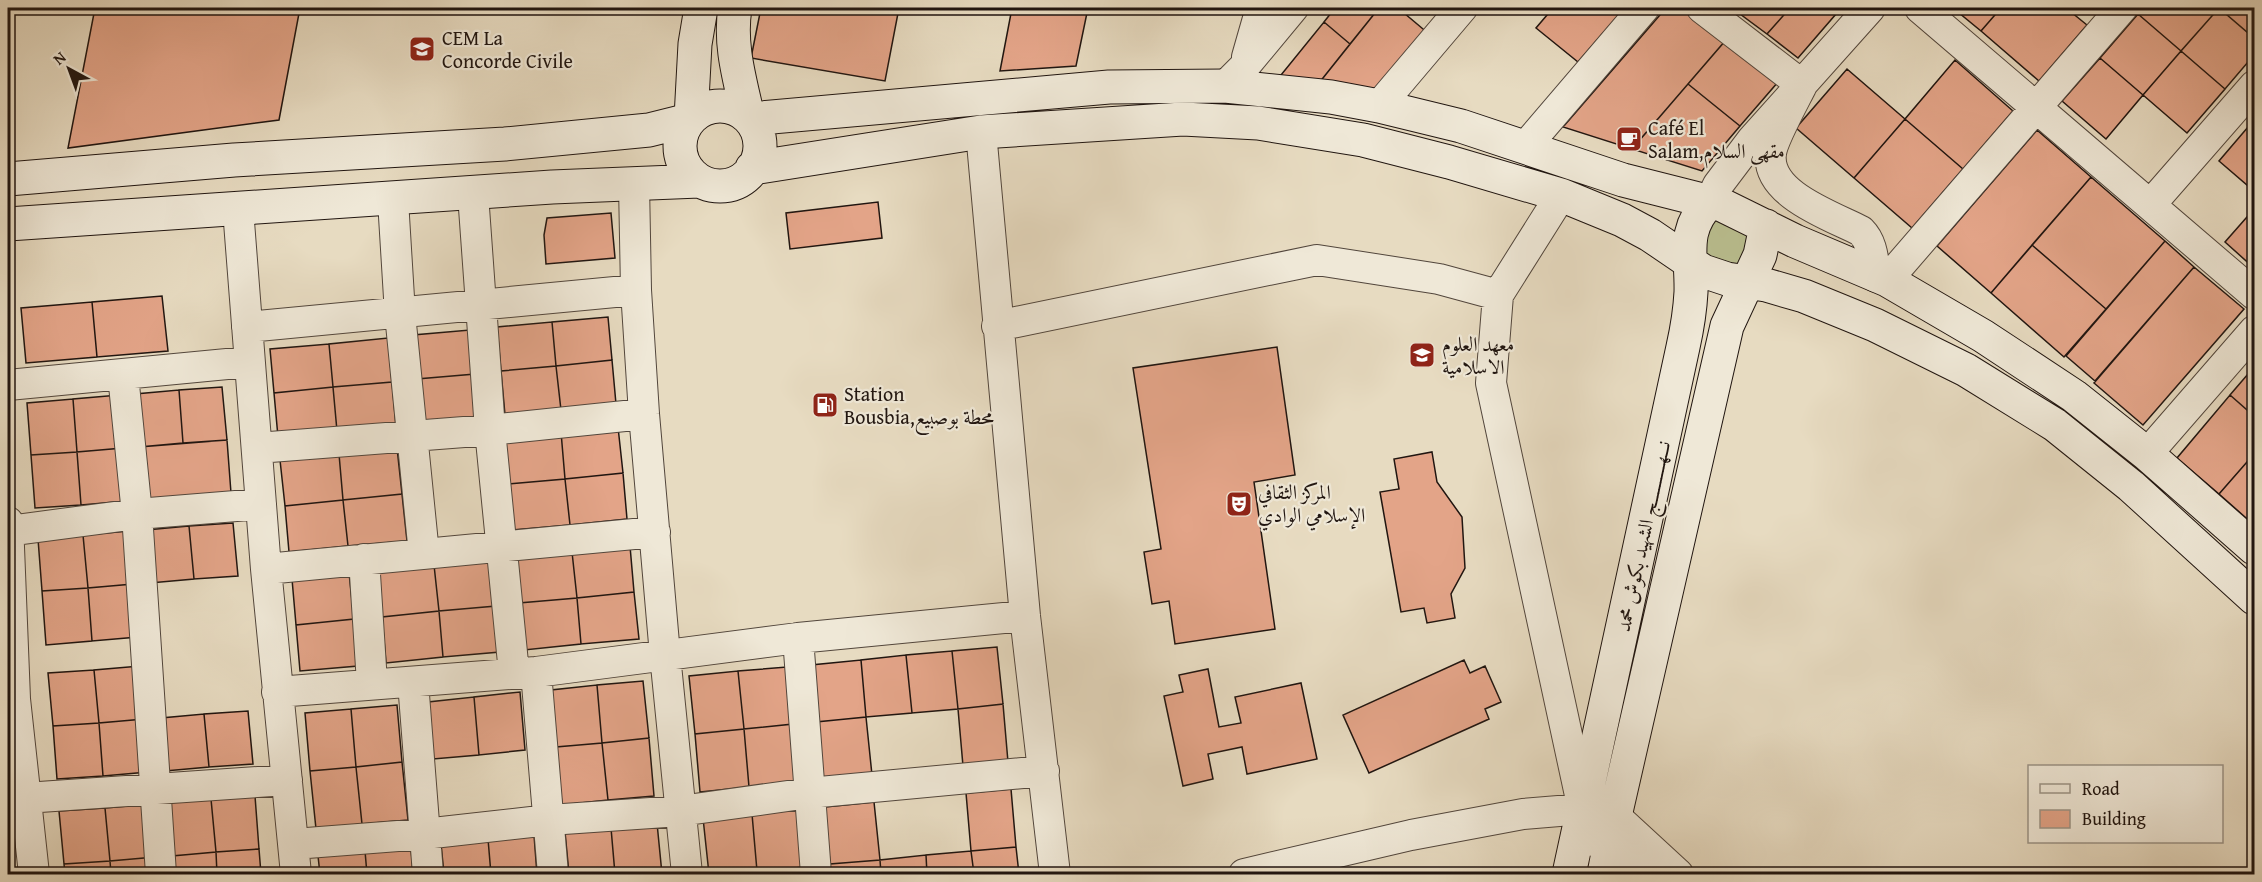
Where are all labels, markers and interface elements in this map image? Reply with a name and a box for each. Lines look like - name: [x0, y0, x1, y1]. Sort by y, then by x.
- place label: CEM La Concorde Civile: [442, 23, 573, 75]
- school or university icon: CEM La Concorde Civile: [407, 34, 437, 64]
- north arrow: [39, 39, 99, 99]
- text: N: [47, 45, 71, 70]
- place label: Café El Salam,مقهى السلام: [1648, 113, 1785, 169]
- cafe icon: Café El Salam,مقهى السلام: [1614, 124, 1644, 154]
- place label: معهد العلوم الاسلامية: [1442, 329, 1514, 381]
- school or university icon: معهد العلوم الاسلامية: [1407, 340, 1437, 370]
- place label: Station Bousbia,محطة بوصبيع: [844, 379, 994, 435]
- fuel station icon: Station Bousbia,محطة بوصبيع: [810, 390, 840, 420]
- street label: نـــهـــــــــــج الشهيد بكوش محمد: [1608, 437, 1681, 635]
- place label: المركز الثقافي الإسلامي الوادي: [1258, 477, 1365, 531]
- theatre icon: المركز الثقافي الإسلامي الوادي: [1224, 489, 1254, 519]
- legend: [2028, 765, 2223, 843]
- text: Road: [2082, 775, 2120, 802]
- text: Building: [2082, 805, 2146, 832]

